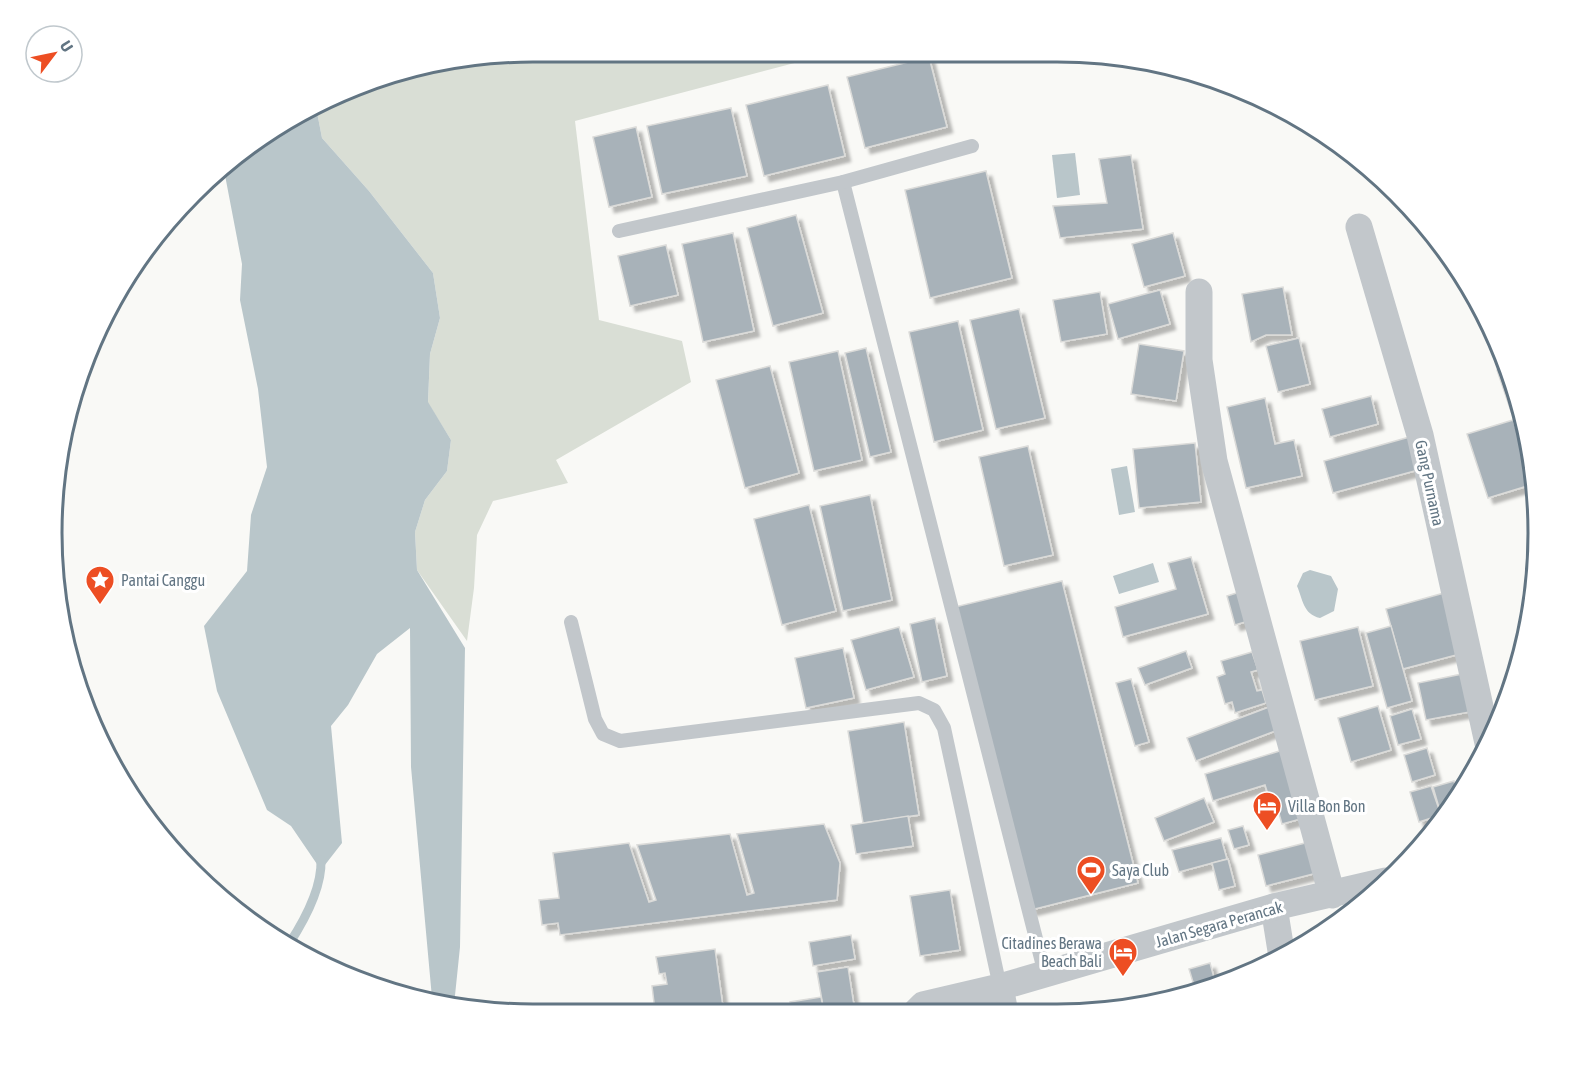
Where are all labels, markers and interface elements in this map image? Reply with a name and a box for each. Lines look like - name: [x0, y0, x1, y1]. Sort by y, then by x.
- north arrow: [24, 24, 84, 84]
- text: U: [57, 37, 77, 55]
- street label: Gang Purnama: [1411, 438, 1448, 528]
- place icon: Pantai Canggu: [84, 564, 116, 606]
- place label: Pantai Canggu: [121, 571, 205, 590]
- hotel icon: Villa Bon Bon: [1251, 790, 1283, 832]
- place label: Villa Bon Bon: [1288, 797, 1366, 815]
- sports icon: Saya Club: [1075, 854, 1107, 896]
- place label: Saya Club: [1112, 861, 1169, 880]
- street label: Jalan Segara Perancak: [1153, 897, 1285, 952]
- place label: Citadines Berawa Beach Bali: [1001, 934, 1102, 970]
- hotel icon: Citadines Berawa Beach Bali: [1107, 936, 1139, 978]

